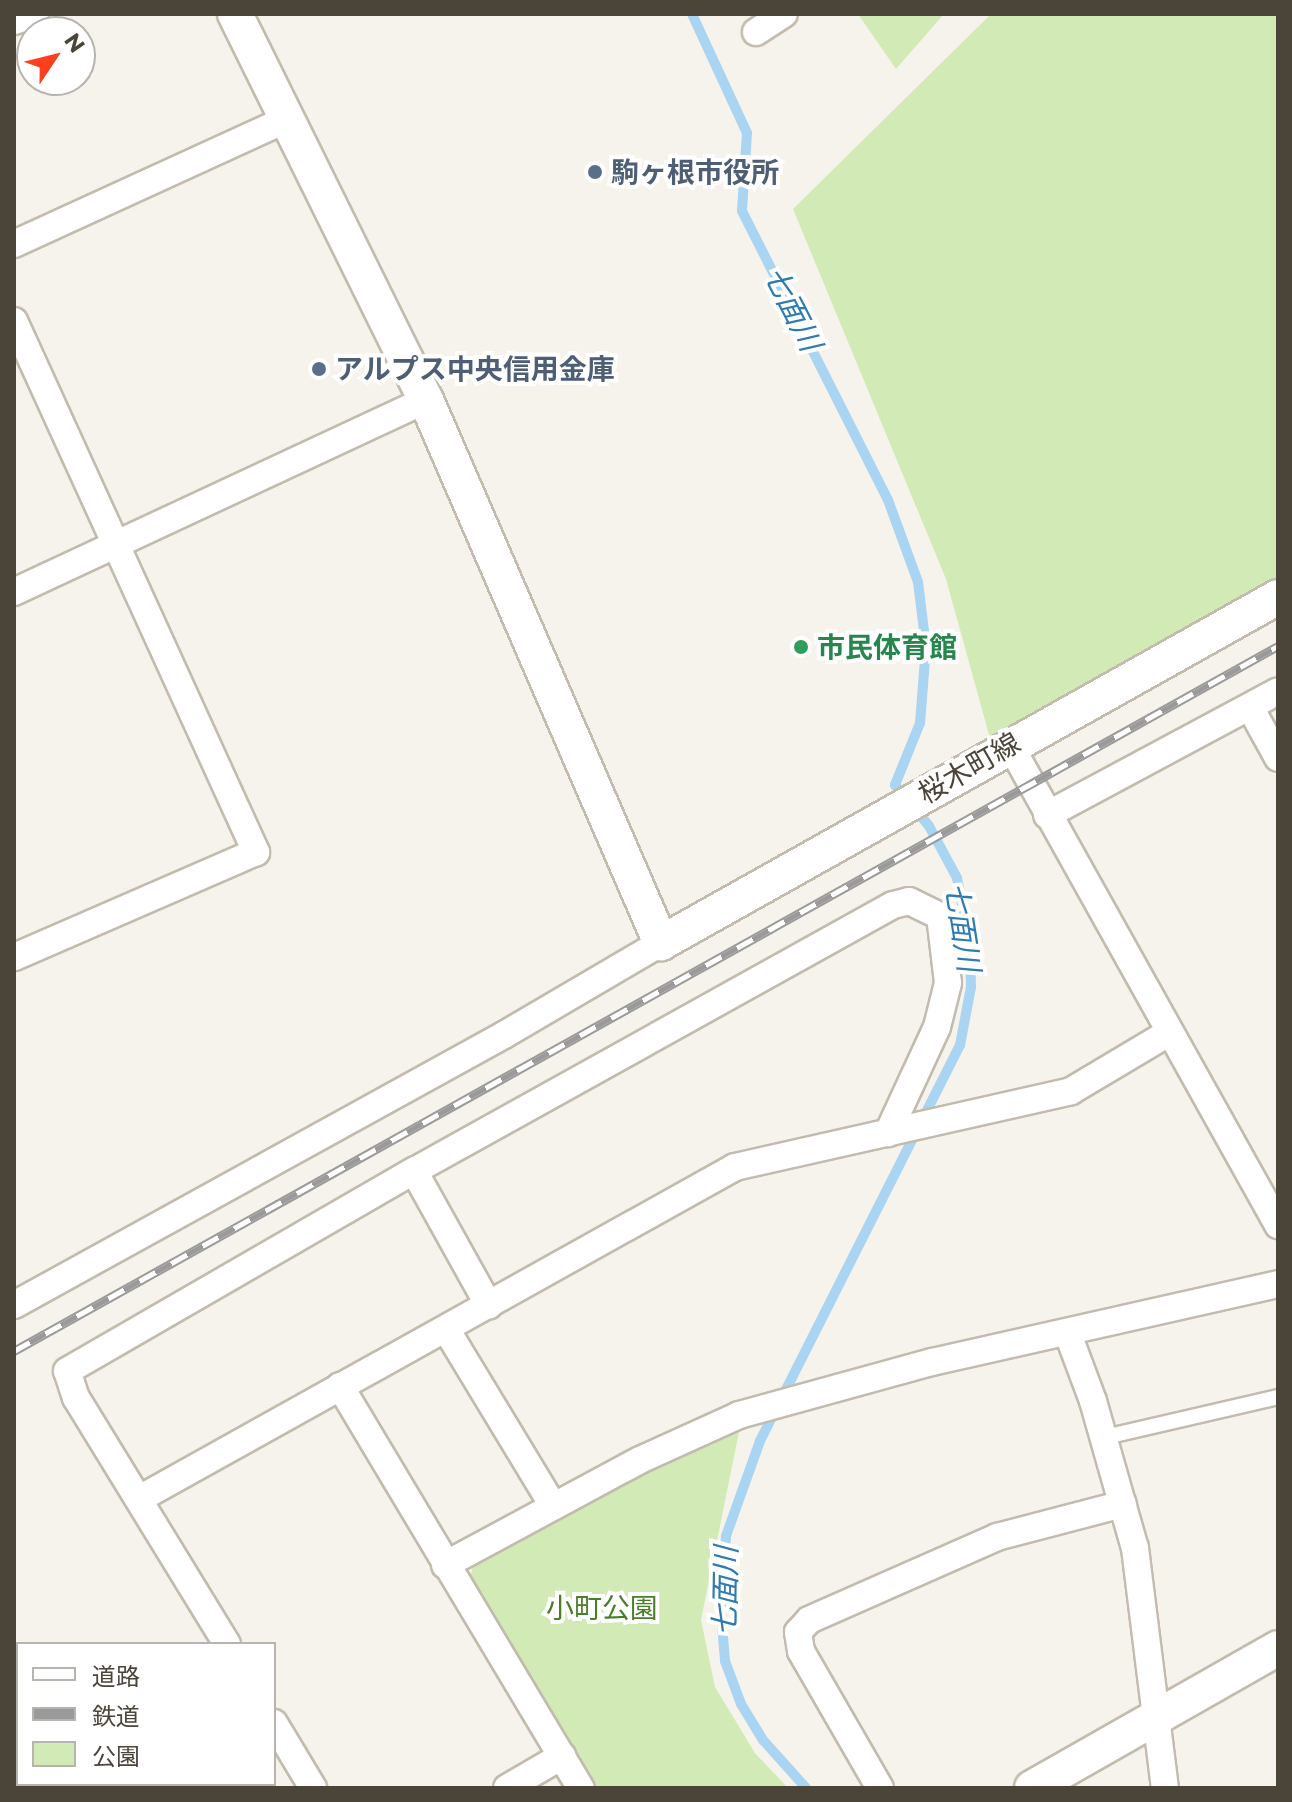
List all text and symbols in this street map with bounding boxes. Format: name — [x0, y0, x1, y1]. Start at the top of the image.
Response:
north arrow — [16, 16, 96, 96]
text: N — [58, 28, 91, 58]
place label: 駒ヶ根市役所 — [611, 155, 779, 189]
marker: 駒ヶ根市役所 — [586, 163, 604, 181]
water label: 七面川 — [756, 261, 828, 357]
place label: アルプス中央信用金庫 — [335, 352, 615, 386]
marker: アルプス中央信用金庫 — [310, 360, 328, 378]
place label: 市民体育館 — [817, 630, 957, 664]
marker: 市民体育館 — [792, 638, 810, 656]
street label: 桜木町線 — [912, 725, 1026, 811]
water label: 七面川 — [937, 880, 987, 974]
water label: 七面川 — [707, 1546, 745, 1636]
park label: 小町公園 — [546, 1591, 658, 1625]
legend — [16, 1642, 276, 1786]
text: 道路 — [92, 1662, 140, 1691]
text: 鉄道 — [92, 1702, 140, 1731]
text: 公園 — [92, 1742, 140, 1771]

